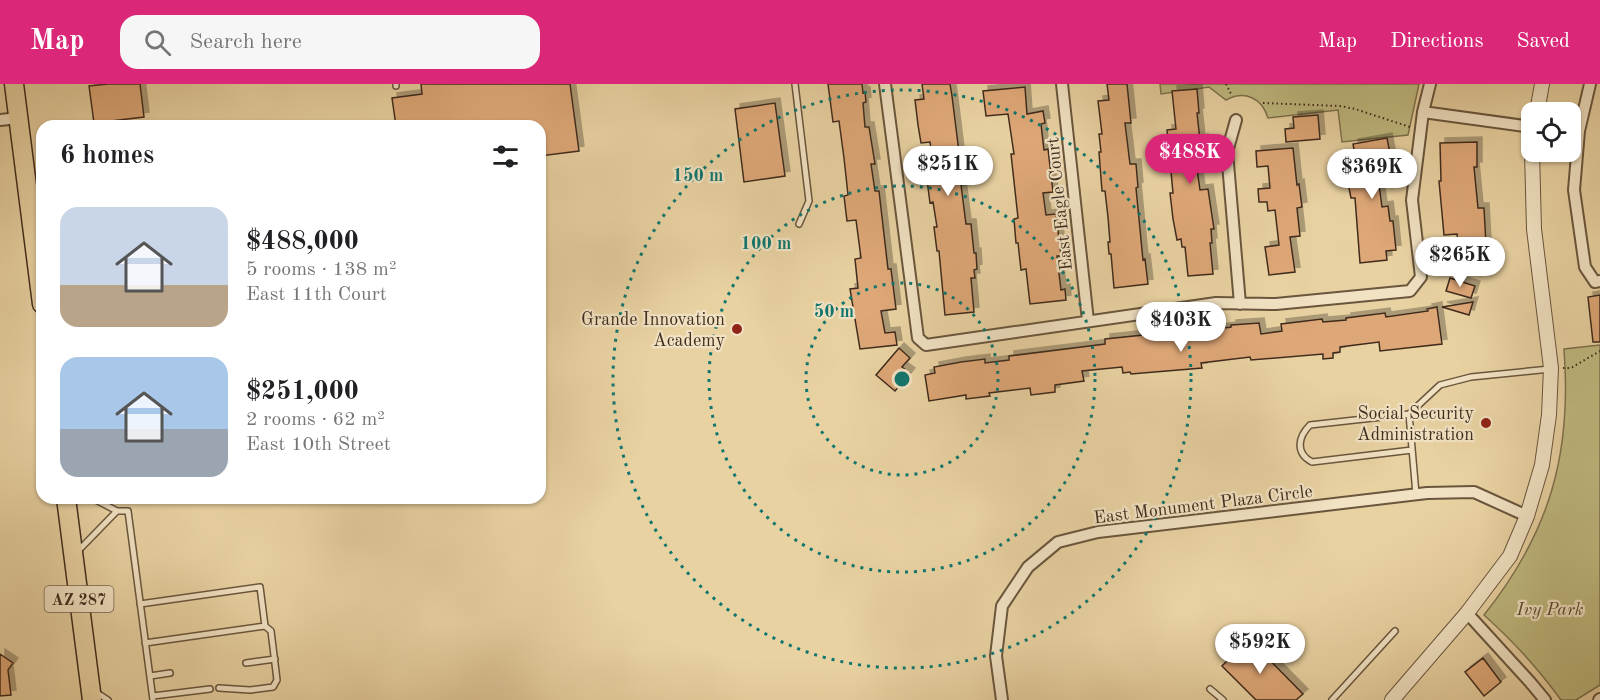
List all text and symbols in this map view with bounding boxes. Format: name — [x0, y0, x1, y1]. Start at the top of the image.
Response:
search box — [120, 15, 540, 69]
icon: search — [141, 26, 174, 59]
text: Map — [30, 28, 84, 56]
text: Search here — [189, 31, 302, 53]
text: Map — [1318, 31, 1357, 52]
text: Directions — [1390, 31, 1484, 52]
text: Saved — [1517, 31, 1570, 52]
map controls — [1521, 102, 1581, 162]
button: locate — [1521, 102, 1581, 162]
pin: $488K — [1148, 134, 1232, 185]
street label: East Eagle Court — [1044, 136, 1076, 271]
icon: filters — [489, 140, 522, 173]
text: 6 homes — [60, 143, 154, 169]
text: $488K — [1159, 143, 1221, 163]
pin: $251K — [906, 146, 990, 197]
pin: $369K — [1330, 149, 1414, 200]
text: $251K — [917, 155, 979, 175]
text: $369K — [1341, 158, 1403, 178]
text: 150 m — [673, 167, 723, 185]
text: $488,000 — [246, 229, 359, 255]
icon: home — [108, 231, 180, 303]
text: 100 m — [741, 235, 791, 253]
pin: $265K — [1418, 237, 1502, 288]
text: $265K — [1429, 246, 1491, 266]
text: 5 rooms · 138 m² — [246, 260, 396, 280]
text: East 11th Court — [246, 285, 387, 305]
pin: $403K — [1139, 302, 1223, 353]
text: 50 m — [814, 303, 854, 321]
place label: Grande Innovation Academy — [581, 311, 725, 350]
text: $403K — [1150, 311, 1212, 331]
marker: Grande Innovation Academy — [730, 322, 744, 336]
centre of rings — [892, 369, 912, 389]
text: $251,000 — [246, 379, 359, 405]
icon: home — [108, 381, 180, 453]
place label: Social Security Administration — [1357, 405, 1474, 444]
text: 2 rooms · 62 m² — [246, 410, 385, 430]
marker: Social Security Administration — [1479, 416, 1493, 430]
text: East 10th Street — [246, 435, 391, 455]
street label: East Monument Plaza Circle — [1093, 483, 1314, 527]
road number: AZ 287 — [44, 586, 113, 612]
park label: Ivy Park — [1515, 601, 1584, 619]
pin: $592K — [1218, 624, 1302, 675]
text: $592K — [1229, 633, 1291, 653]

